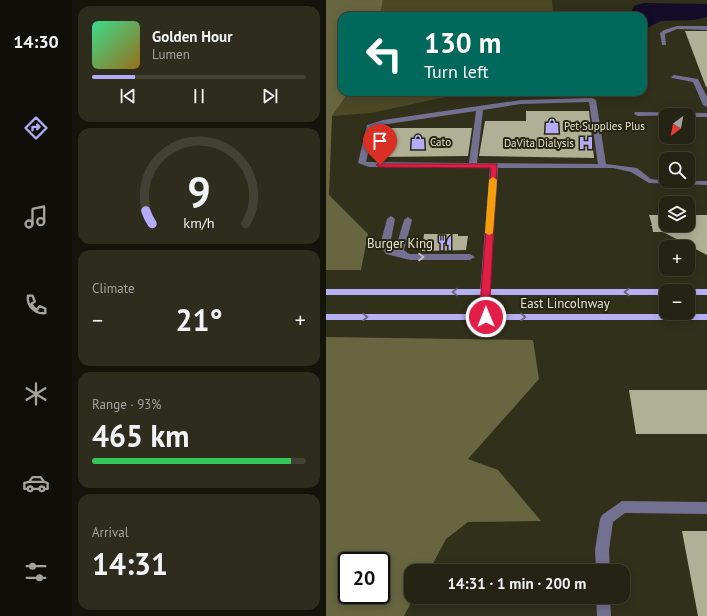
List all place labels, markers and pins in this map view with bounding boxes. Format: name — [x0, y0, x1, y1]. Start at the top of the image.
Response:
shop icon: Pet Supplies Plus — [543, 117, 561, 135]
place label: Pet Supplies Plus — [564, 119, 645, 133]
pin — [363, 124, 397, 165]
shop icon: Cato — [409, 133, 427, 151]
hospital icon: DaVita Dialysis — [577, 134, 595, 152]
place label: Cato — [430, 135, 451, 149]
place label: DaVita Dialysis — [504, 136, 574, 150]
restaurant icon: Burger King — [436, 234, 454, 252]
place label: Burger King — [367, 235, 433, 252]

